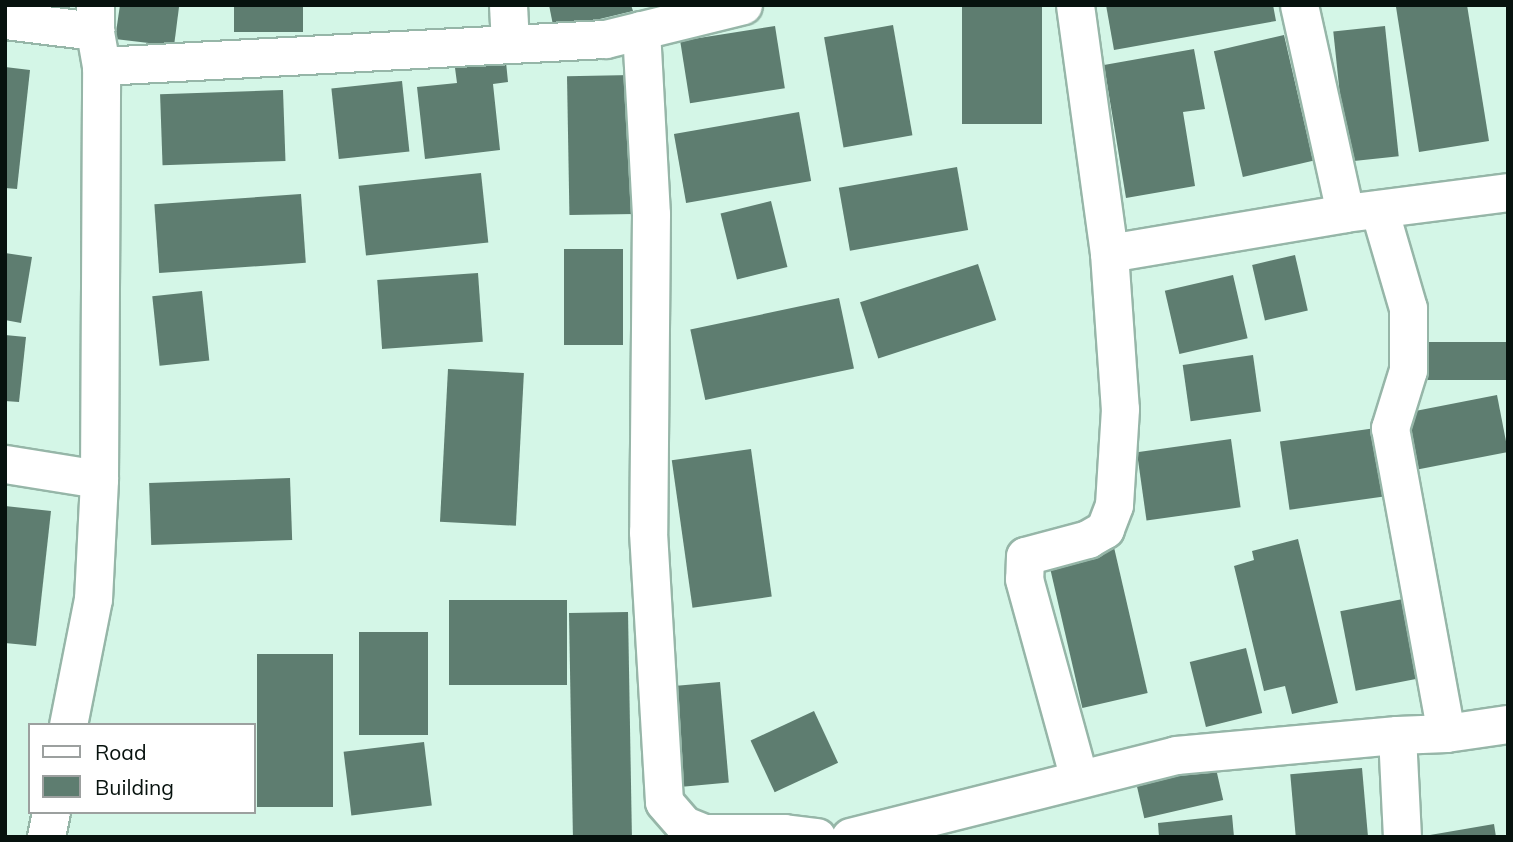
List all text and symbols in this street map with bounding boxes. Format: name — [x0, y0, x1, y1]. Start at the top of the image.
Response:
legend — [28, 723, 256, 814]
text: Road — [95, 739, 146, 765]
text: Building — [95, 774, 174, 800]

